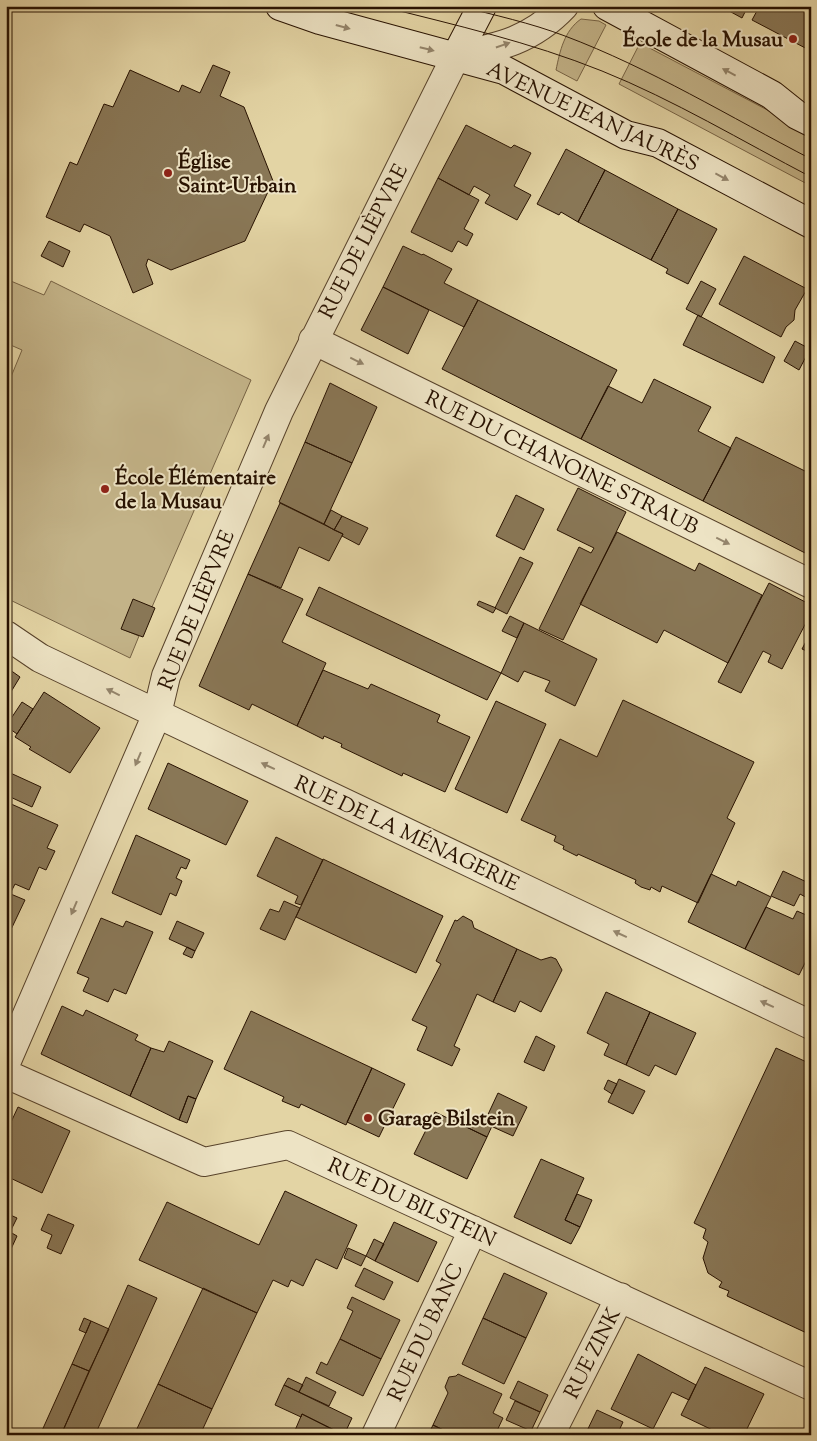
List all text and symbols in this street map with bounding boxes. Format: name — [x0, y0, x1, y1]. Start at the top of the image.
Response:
one-way arrow — [336, 23, 351, 31]
place label: École de la Musau — [623, 26, 784, 56]
marker: École de la Musau — [787, 33, 799, 45]
one-way arrow — [496, 41, 511, 48]
one-way arrow — [420, 45, 435, 53]
street label: AVENUE JEAN JAURÈS — [481, 55, 703, 180]
one-way arrow — [722, 68, 737, 76]
place label: Église Saint-Urbain — [178, 148, 297, 202]
street label: RUE DE LIÈPVRE — [313, 159, 417, 325]
marker: Église Saint-Urbain — [162, 167, 174, 179]
one-way arrow — [715, 173, 730, 181]
one-way arrow — [350, 357, 364, 365]
street label: RUE DU CHANOINE STRAUB — [419, 384, 703, 543]
one-way arrow — [262, 433, 270, 448]
place label: École Élémentaire de la Musau — [115, 464, 276, 518]
marker: École Élémentaire de la Musau — [99, 483, 111, 495]
street label: RUE DE LIÈPVRE — [152, 526, 244, 695]
one-way arrow — [716, 537, 730, 545]
one-way arrow — [106, 688, 120, 696]
one-way arrow — [134, 752, 142, 766]
one-way arrow — [261, 762, 275, 770]
street label: RUE DE LA MÉNAGERIE — [289, 769, 524, 900]
one-way arrow — [69, 901, 77, 915]
one-way arrow — [613, 930, 627, 938]
one-way arrow — [760, 1000, 774, 1008]
place label: Garage Bilstein — [378, 1105, 515, 1135]
marker: Garage Bilstein — [362, 1112, 374, 1124]
street label: RUE DU BILSTEIN — [322, 1152, 501, 1256]
street label: RUE DU BANC — [382, 1259, 472, 1407]
street label: RUE ZINK — [558, 1303, 630, 1405]

